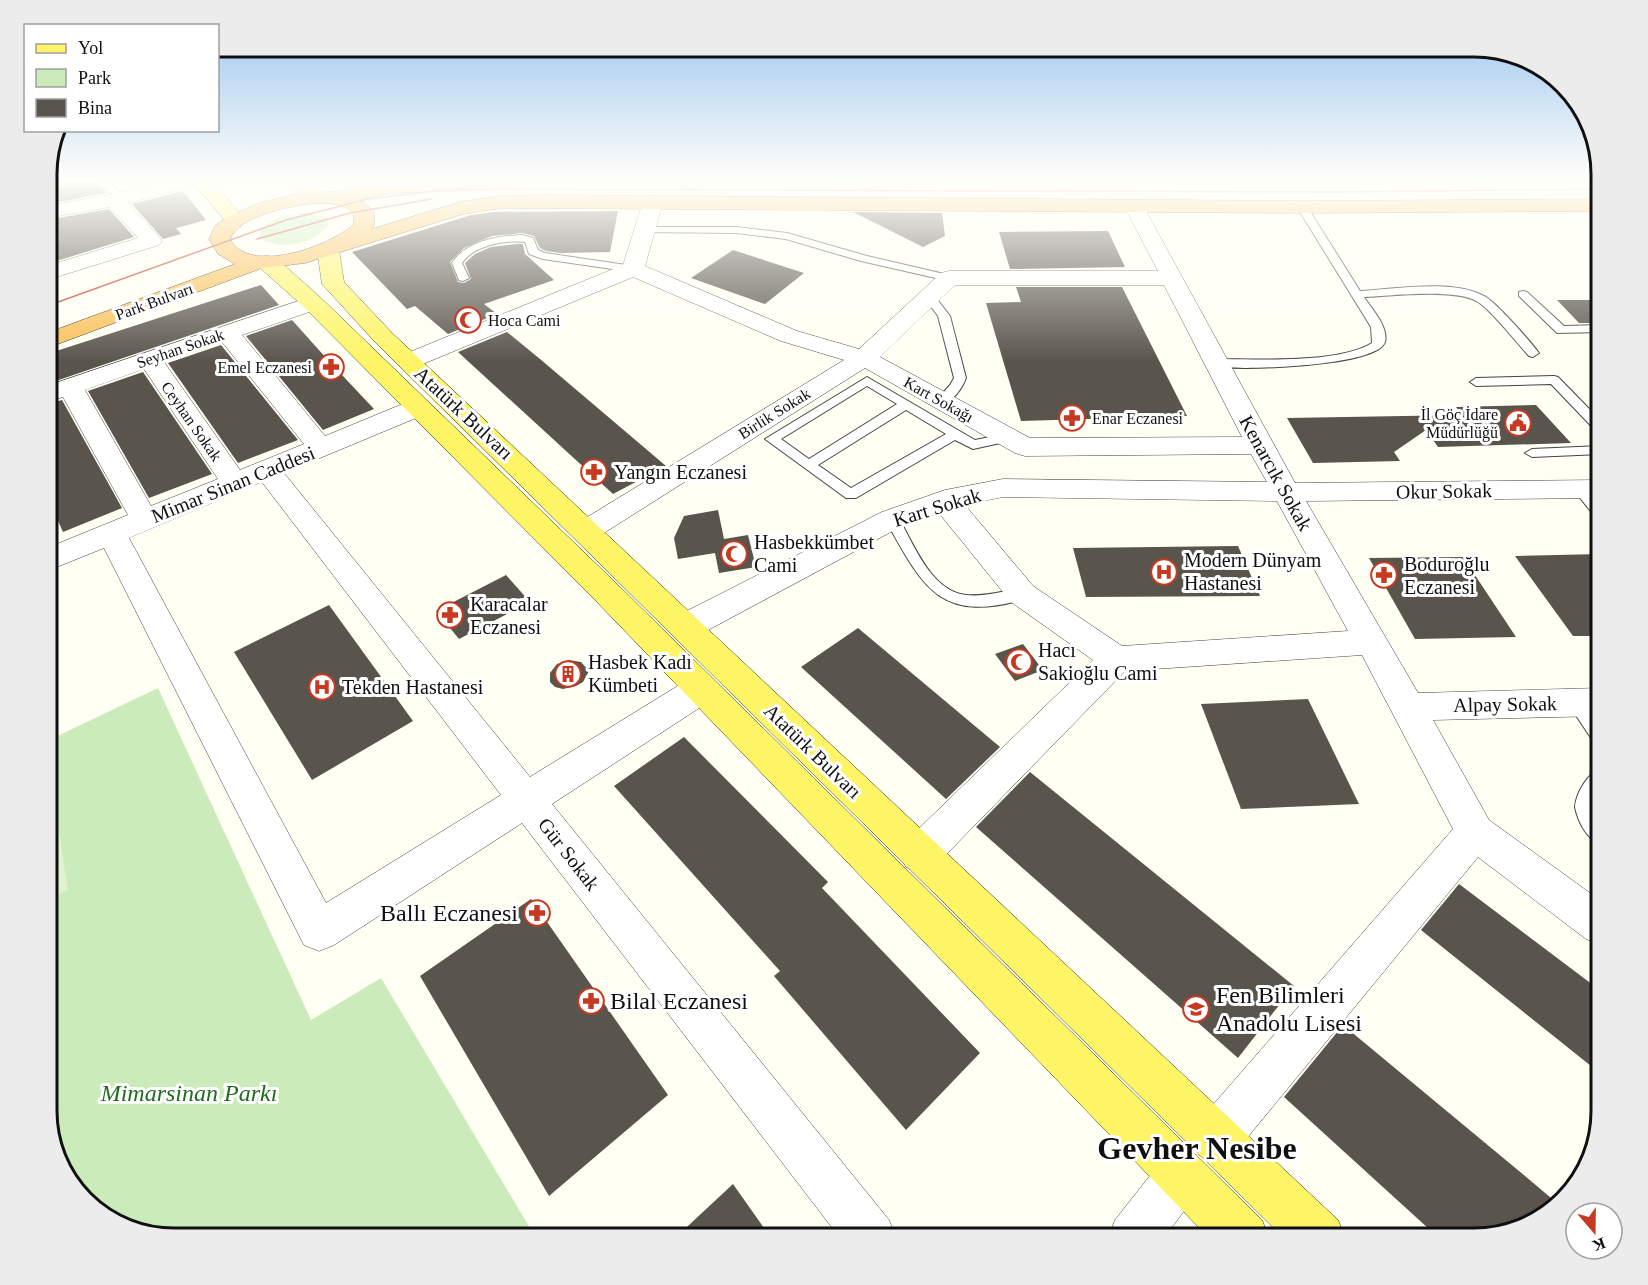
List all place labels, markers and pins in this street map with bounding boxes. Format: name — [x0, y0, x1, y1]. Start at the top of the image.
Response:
mosque icon: Hoca Cami — [453, 305, 483, 335]
place label: Hoca Cami — [488, 312, 561, 329]
pharmacy icon: Emel Eczanesi — [316, 352, 346, 382]
place label: Emel Eczanesi — [217, 359, 313, 376]
pharmacy icon: Enar Eczanesi — [1057, 403, 1087, 433]
place label: İl Göç İdare Müdürlüğü — [1421, 406, 1498, 442]
public building icon: İl Göç İdare Müdürlüğü — [1503, 408, 1533, 438]
place label: Enar Eczanesi — [1092, 410, 1184, 427]
pharmacy icon: Yangın Eczanesi — [579, 457, 609, 487]
place label: Yangın Eczanesi — [614, 461, 747, 484]
place label: Hasbekkümbet Cami — [754, 531, 874, 576]
mosque icon: Hasbekkümbet Cami — [719, 539, 749, 569]
place label: Modern Dünyam Hastanesi — [1184, 549, 1322, 594]
place label: Boduroğlu Eczanesi — [1404, 553, 1490, 598]
hospital icon: Modern Dünyam Hastanesi — [1149, 557, 1179, 587]
pharmacy icon: Boduroğlu Eczanesi — [1369, 560, 1399, 590]
place label: Karacalar Eczanesi — [470, 593, 548, 638]
pharmacy icon: Karacalar Eczanesi — [435, 600, 465, 630]
place label: Hacı Sakioğlu Cami — [1038, 639, 1158, 685]
mosque icon: Hacı Sakioğlu Cami — [1004, 647, 1034, 677]
place label: Hasbek Kadı Kümbeti — [588, 651, 692, 696]
building icon: Hasbek Kadı Kümbeti — [553, 659, 583, 689]
hospital icon: Tekden Hastanesi — [307, 672, 337, 702]
place label: Tekden Hastanesi — [342, 676, 484, 698]
pharmacy icon: Ballı Eczanesi — [522, 898, 552, 928]
place label: Ballı Eczanesi — [380, 900, 518, 926]
place label: Fen Bilimleri Anadolu Lisesi — [1216, 982, 1362, 1036]
pharmacy icon: Bilal Eczanesi — [576, 986, 606, 1016]
place label: Bilal Eczanesi — [610, 988, 748, 1014]
school or university icon: Fen Bilimleri Anadolu Lisesi — [1181, 994, 1211, 1024]

